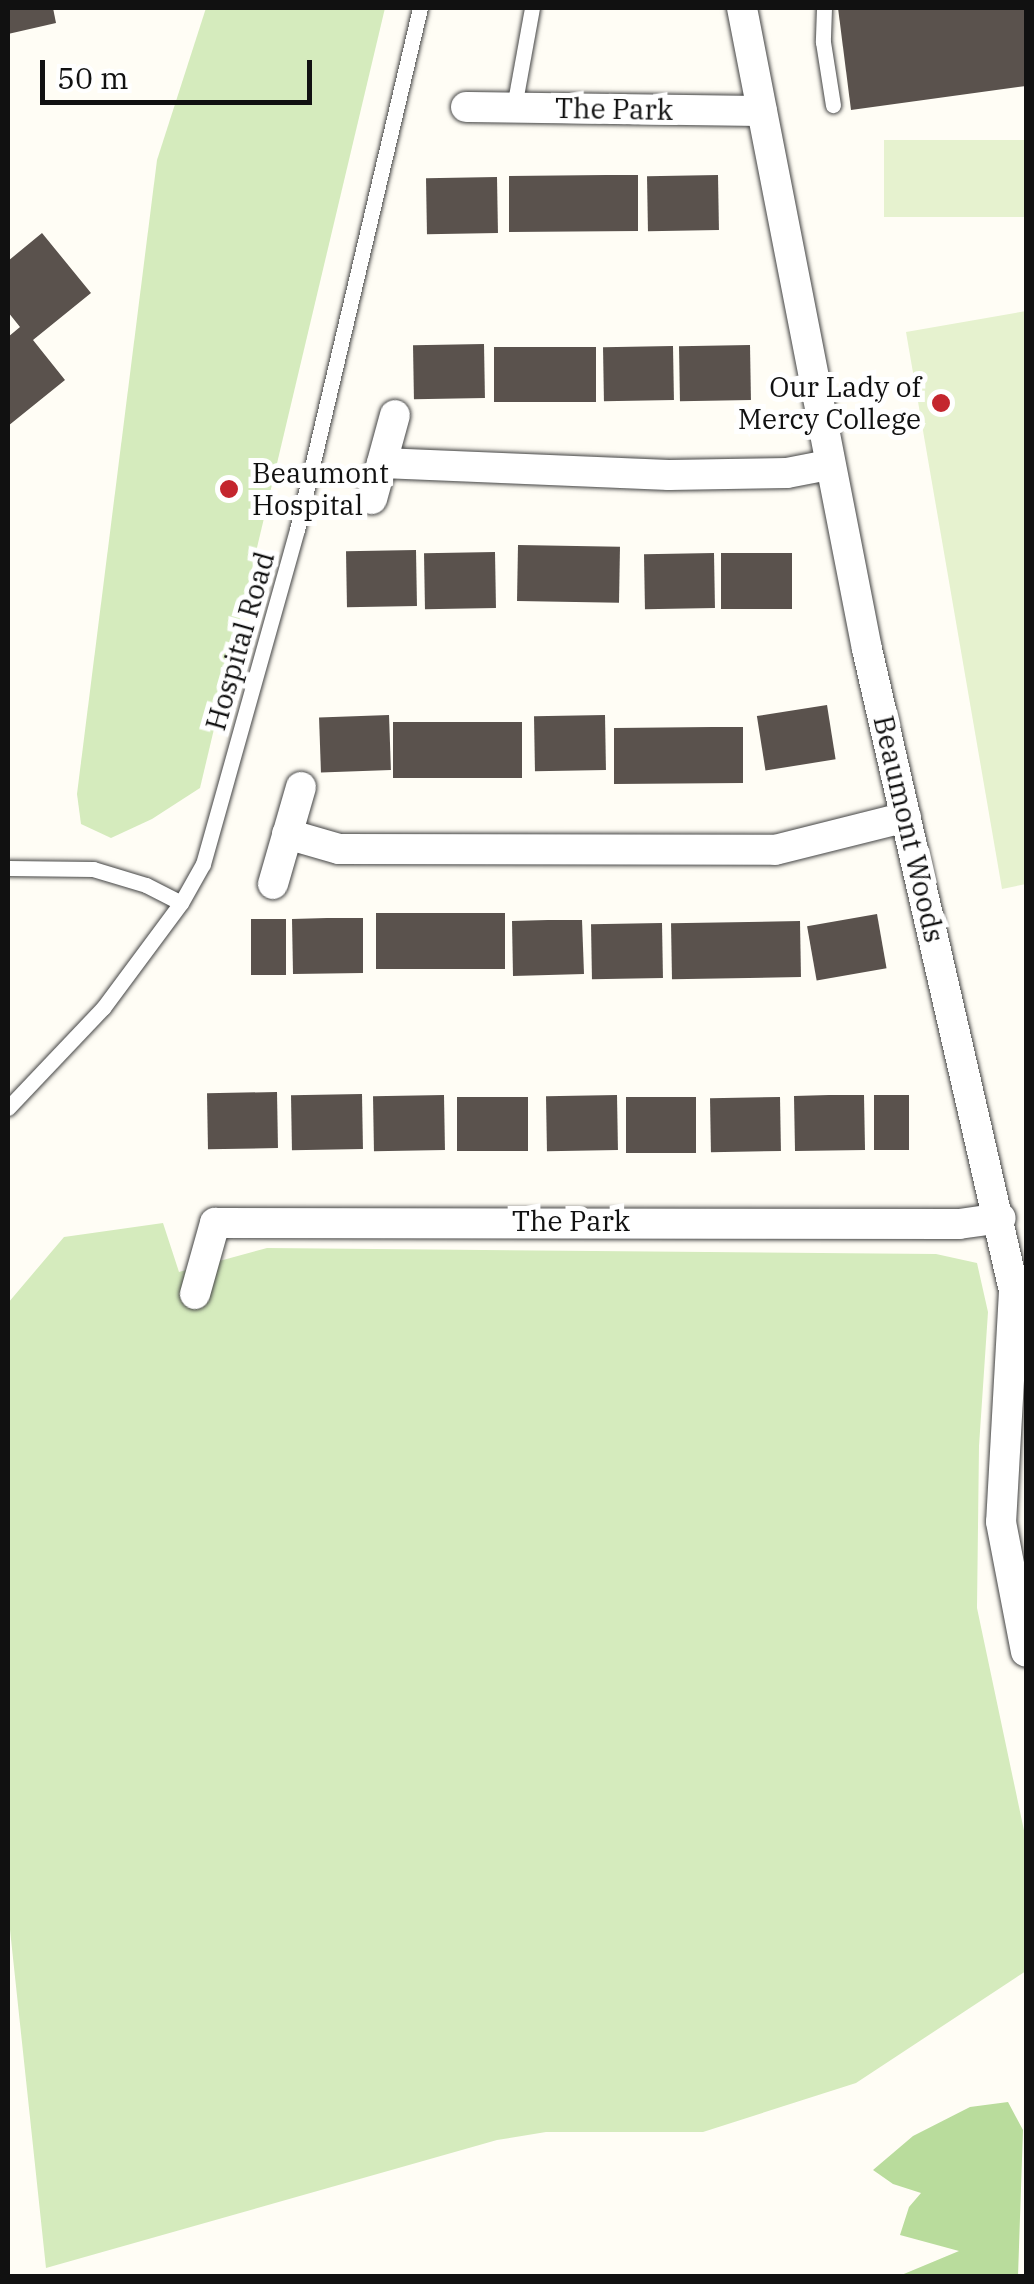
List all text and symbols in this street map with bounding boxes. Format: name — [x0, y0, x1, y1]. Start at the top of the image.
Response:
scale bar — [45, 40, 318, 102]
text: 50 m — [57, 58, 129, 97]
street label: The Park — [555, 91, 673, 127]
place label: Our Lady of Mercy College — [738, 370, 921, 436]
marker: Our Lady of Mercy College — [930, 392, 952, 414]
place label: Beaumont Hospital — [252, 456, 389, 522]
marker: Beaumont Hospital — [216, 476, 242, 502]
street label: Hospital Road — [198, 548, 282, 734]
street label: Beaumont Woods — [867, 712, 951, 946]
street label: The Park — [512, 1204, 630, 1238]

